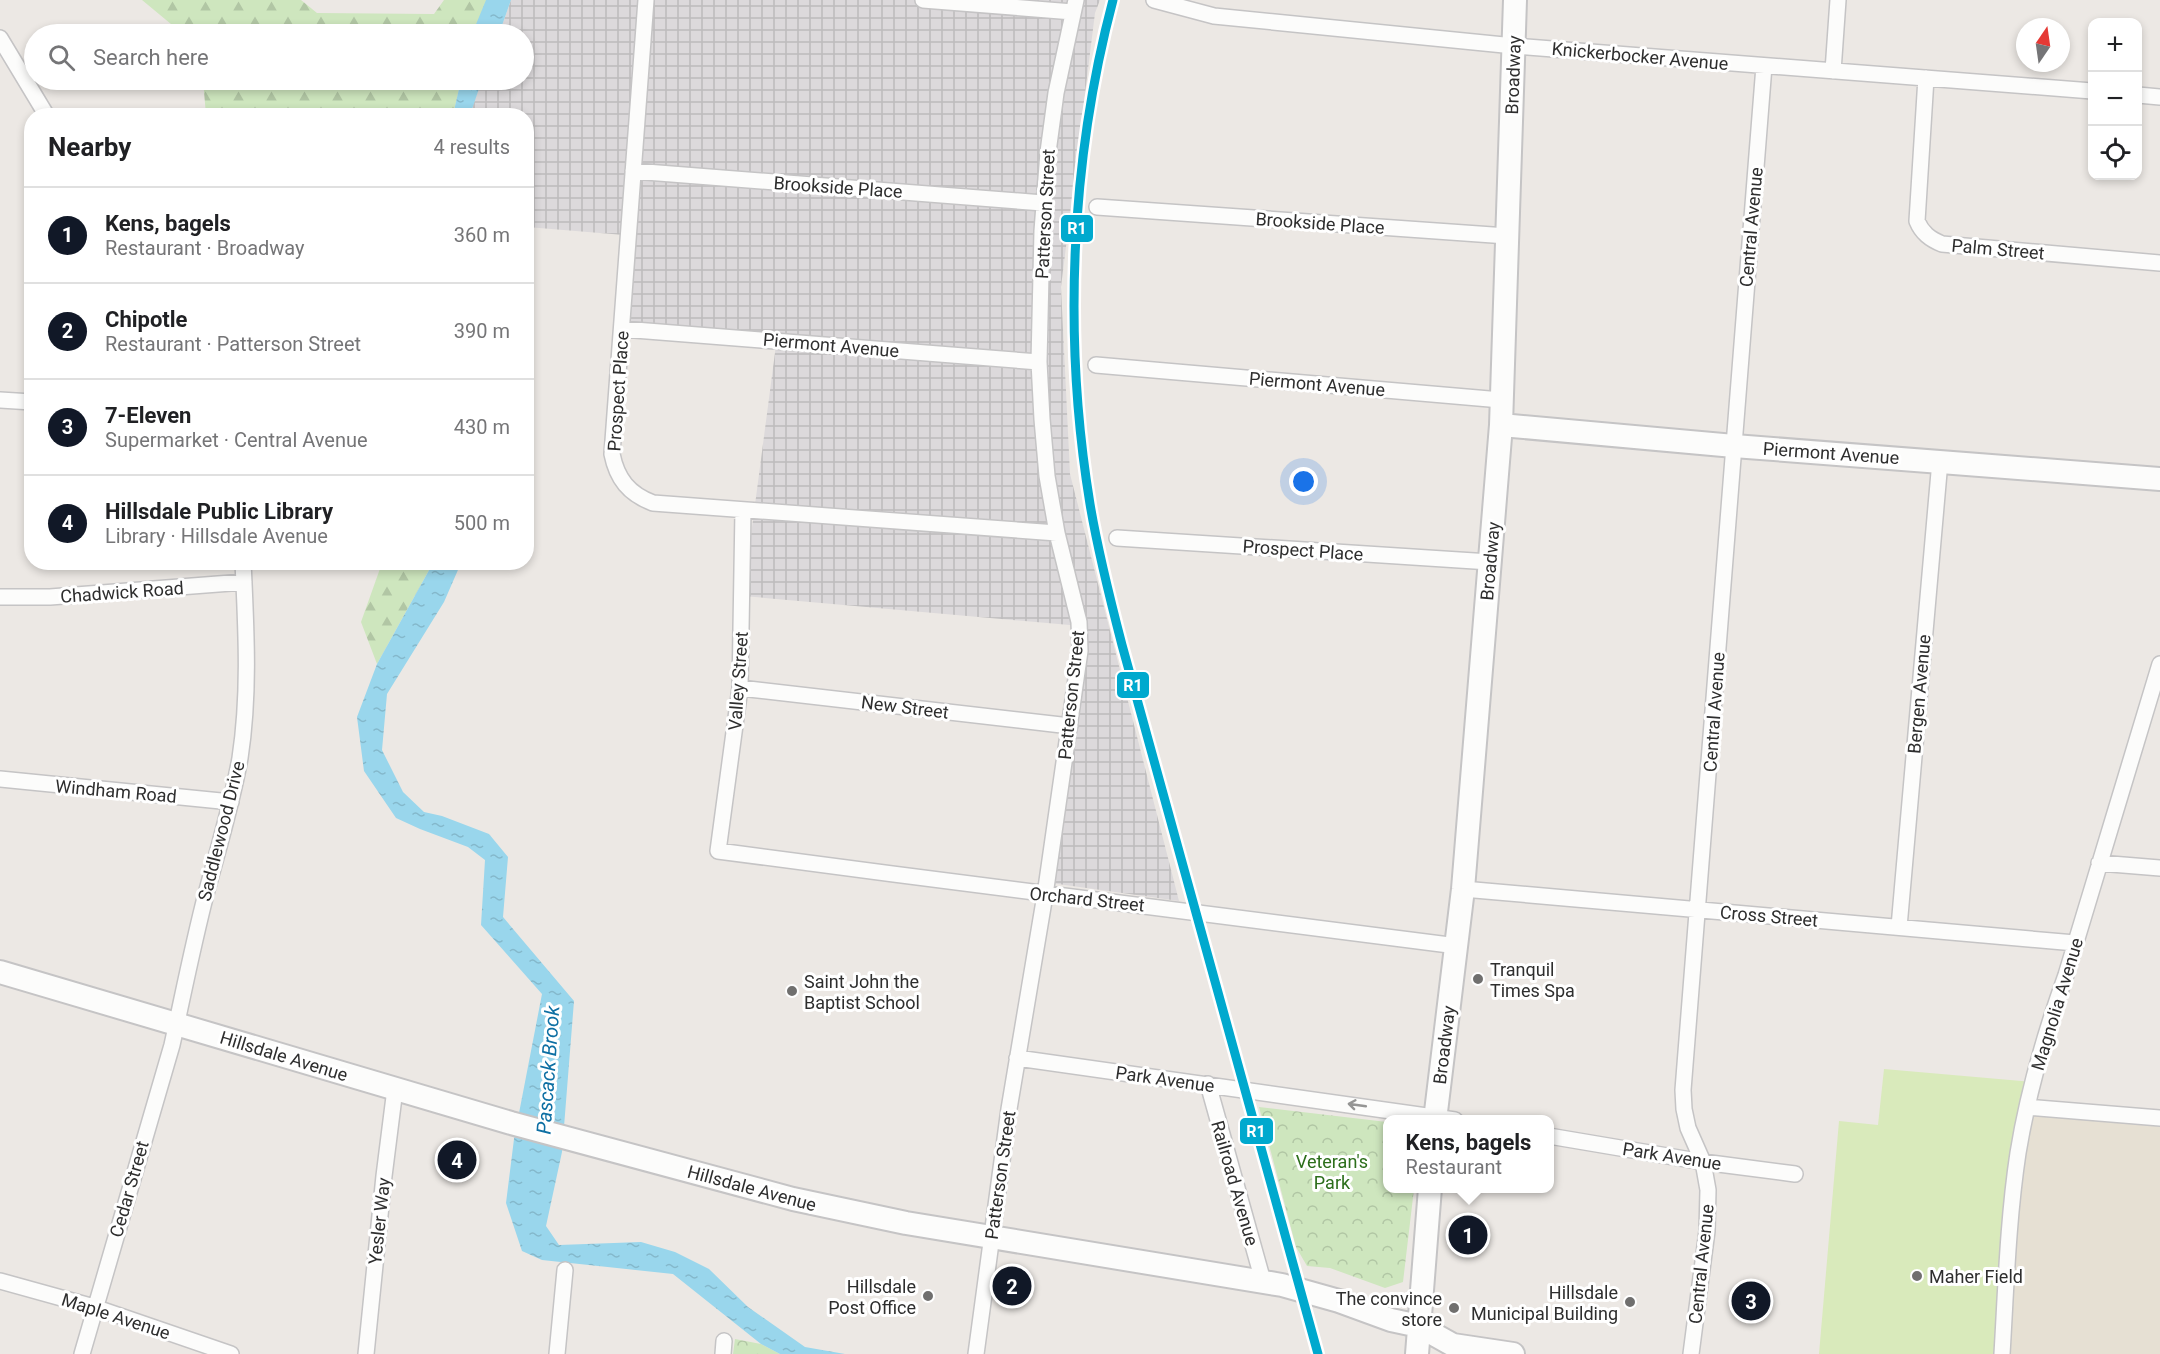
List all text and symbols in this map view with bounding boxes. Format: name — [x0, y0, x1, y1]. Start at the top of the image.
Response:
north arrow — [2016, 18, 2070, 72]
map controls — [2088, 18, 2142, 180]
button: + — [2088, 18, 2142, 72]
search box — [24, 24, 534, 90]
street label: Broadway — [1501, 35, 1525, 115]
street label: Knickerbocker Avenue — [1551, 38, 1729, 74]
icon: search — [45, 41, 78, 74]
text: Search here — [93, 45, 209, 70]
button: − — [2088, 72, 2142, 126]
button: locate — [2088, 126, 2142, 180]
text: Nearby — [48, 132, 131, 162]
text: 4 results — [434, 135, 510, 159]
street label: Patterson Street — [1031, 148, 1059, 279]
street label: Central Avenue — [1735, 166, 1767, 288]
street label: Brookside Place — [773, 172, 903, 202]
street label: Brookside Place — [1255, 208, 1385, 238]
text: Kens, bagels — [105, 211, 231, 236]
line badge: R1 — [1060, 214, 1094, 243]
text: R1 — [1067, 219, 1087, 238]
text: 1 — [62, 223, 73, 247]
text: 360 m — [454, 223, 510, 247]
street label: Palm Street — [1951, 234, 2045, 264]
text: Restaurant · Broadway — [105, 236, 305, 260]
text: Chipotle — [105, 307, 187, 332]
text: 2 — [62, 319, 73, 343]
text: 390 m — [454, 319, 510, 343]
street label: Piermont Avenue — [762, 329, 900, 361]
street label: Prospect Place — [603, 330, 633, 452]
text: Restaurant · Patterson Street — [105, 332, 361, 356]
street label: Piermont Avenue — [1248, 368, 1386, 400]
text: 7-Eleven — [105, 403, 191, 428]
text: 3 — [62, 415, 73, 439]
text: 430 m — [454, 415, 510, 439]
text: Supermarket · Central Avenue — [105, 428, 368, 452]
street label: Piermont Avenue — [1762, 438, 1900, 468]
your location — [1289, 467, 1318, 496]
text: Hillsdale Public Library — [105, 499, 333, 524]
text: 4 — [62, 511, 73, 535]
text: 500 m — [454, 511, 510, 535]
street label: Broadway — [1476, 520, 1504, 601]
text: Library · Hillsdale Avenue — [105, 524, 328, 548]
street label: Prospect Place — [1242, 535, 1364, 565]
street label: Chadwick Road — [60, 577, 184, 607]
street label: Patterson Street — [1054, 629, 1088, 761]
street label: Valley Street — [724, 631, 752, 731]
street label: Bergen Avenue — [1903, 633, 1935, 755]
street label: Central Avenue — [1699, 651, 1729, 773]
line badge: R1 — [1116, 671, 1150, 699]
text: R1 — [1123, 676, 1143, 695]
street label: New Street — [860, 691, 950, 723]
street label: Saddlewood Drive — [193, 759, 249, 903]
street label: Windham Road — [54, 775, 178, 807]
street label: Orchard Street — [1028, 883, 1146, 915]
street label: Cross Street — [1719, 901, 1819, 931]
street label: Magnolia Avenue — [2027, 935, 2087, 1073]
place label: Tranquil Times Spa — [1490, 959, 1575, 1001]
place label: Saint John the Baptist School — [804, 971, 920, 1013]
marker: Tranquil Times Spa — [1471, 972, 1485, 986]
marker: Saint John the Baptist School — [785, 984, 799, 998]
water label: Pascack Brook — [532, 1004, 565, 1135]
street label: Broadway — [1429, 1004, 1459, 1086]
street label: Hillsdale Avenue — [218, 1027, 350, 1085]
street label: Park Avenue — [1114, 1062, 1216, 1096]
one-way arrow — [1347, 1100, 1367, 1111]
street label: Patterson Street — [981, 1109, 1019, 1241]
popup — [1383, 1115, 1554, 1193]
line badge: R1 — [1239, 1117, 1274, 1145]
street label: Railroad Avenue — [1207, 1118, 1263, 1248]
text: R1 — [1246, 1122, 1266, 1141]
text: Kens, bagels — [1406, 1130, 1531, 1155]
street label: Cedar Street — [105, 1138, 153, 1240]
pin: 4 — [438, 1138, 476, 1182]
street label: Park Avenue — [1621, 1138, 1723, 1174]
park label: Veteran's Park — [1296, 1151, 1368, 1193]
text: Restaurant — [1406, 1155, 1502, 1179]
street label: Hillsdale Avenue — [685, 1161, 819, 1215]
street label: Yesler Way — [364, 1176, 394, 1266]
street label: Central Avenue — [1684, 1203, 1718, 1325]
pin: 1 — [1448, 1212, 1488, 1258]
pin: 2 — [992, 1264, 1032, 1308]
place label: Maher Field — [1929, 1266, 2023, 1287]
marker: Maher Field — [1910, 1269, 1924, 1283]
place label: Hillsdale Post Office — [828, 1276, 916, 1318]
pin: 3 — [1732, 1278, 1770, 1324]
place label: Hillsdale Municipal Building — [1471, 1282, 1618, 1324]
place label: The convince store — [1336, 1288, 1442, 1330]
street label: Maple Avenue — [59, 1289, 173, 1343]
marker: Hillsdale Post Office — [921, 1289, 935, 1303]
marker: Hillsdale Municipal Building — [1623, 1295, 1637, 1309]
marker: The convince store — [1447, 1301, 1461, 1315]

